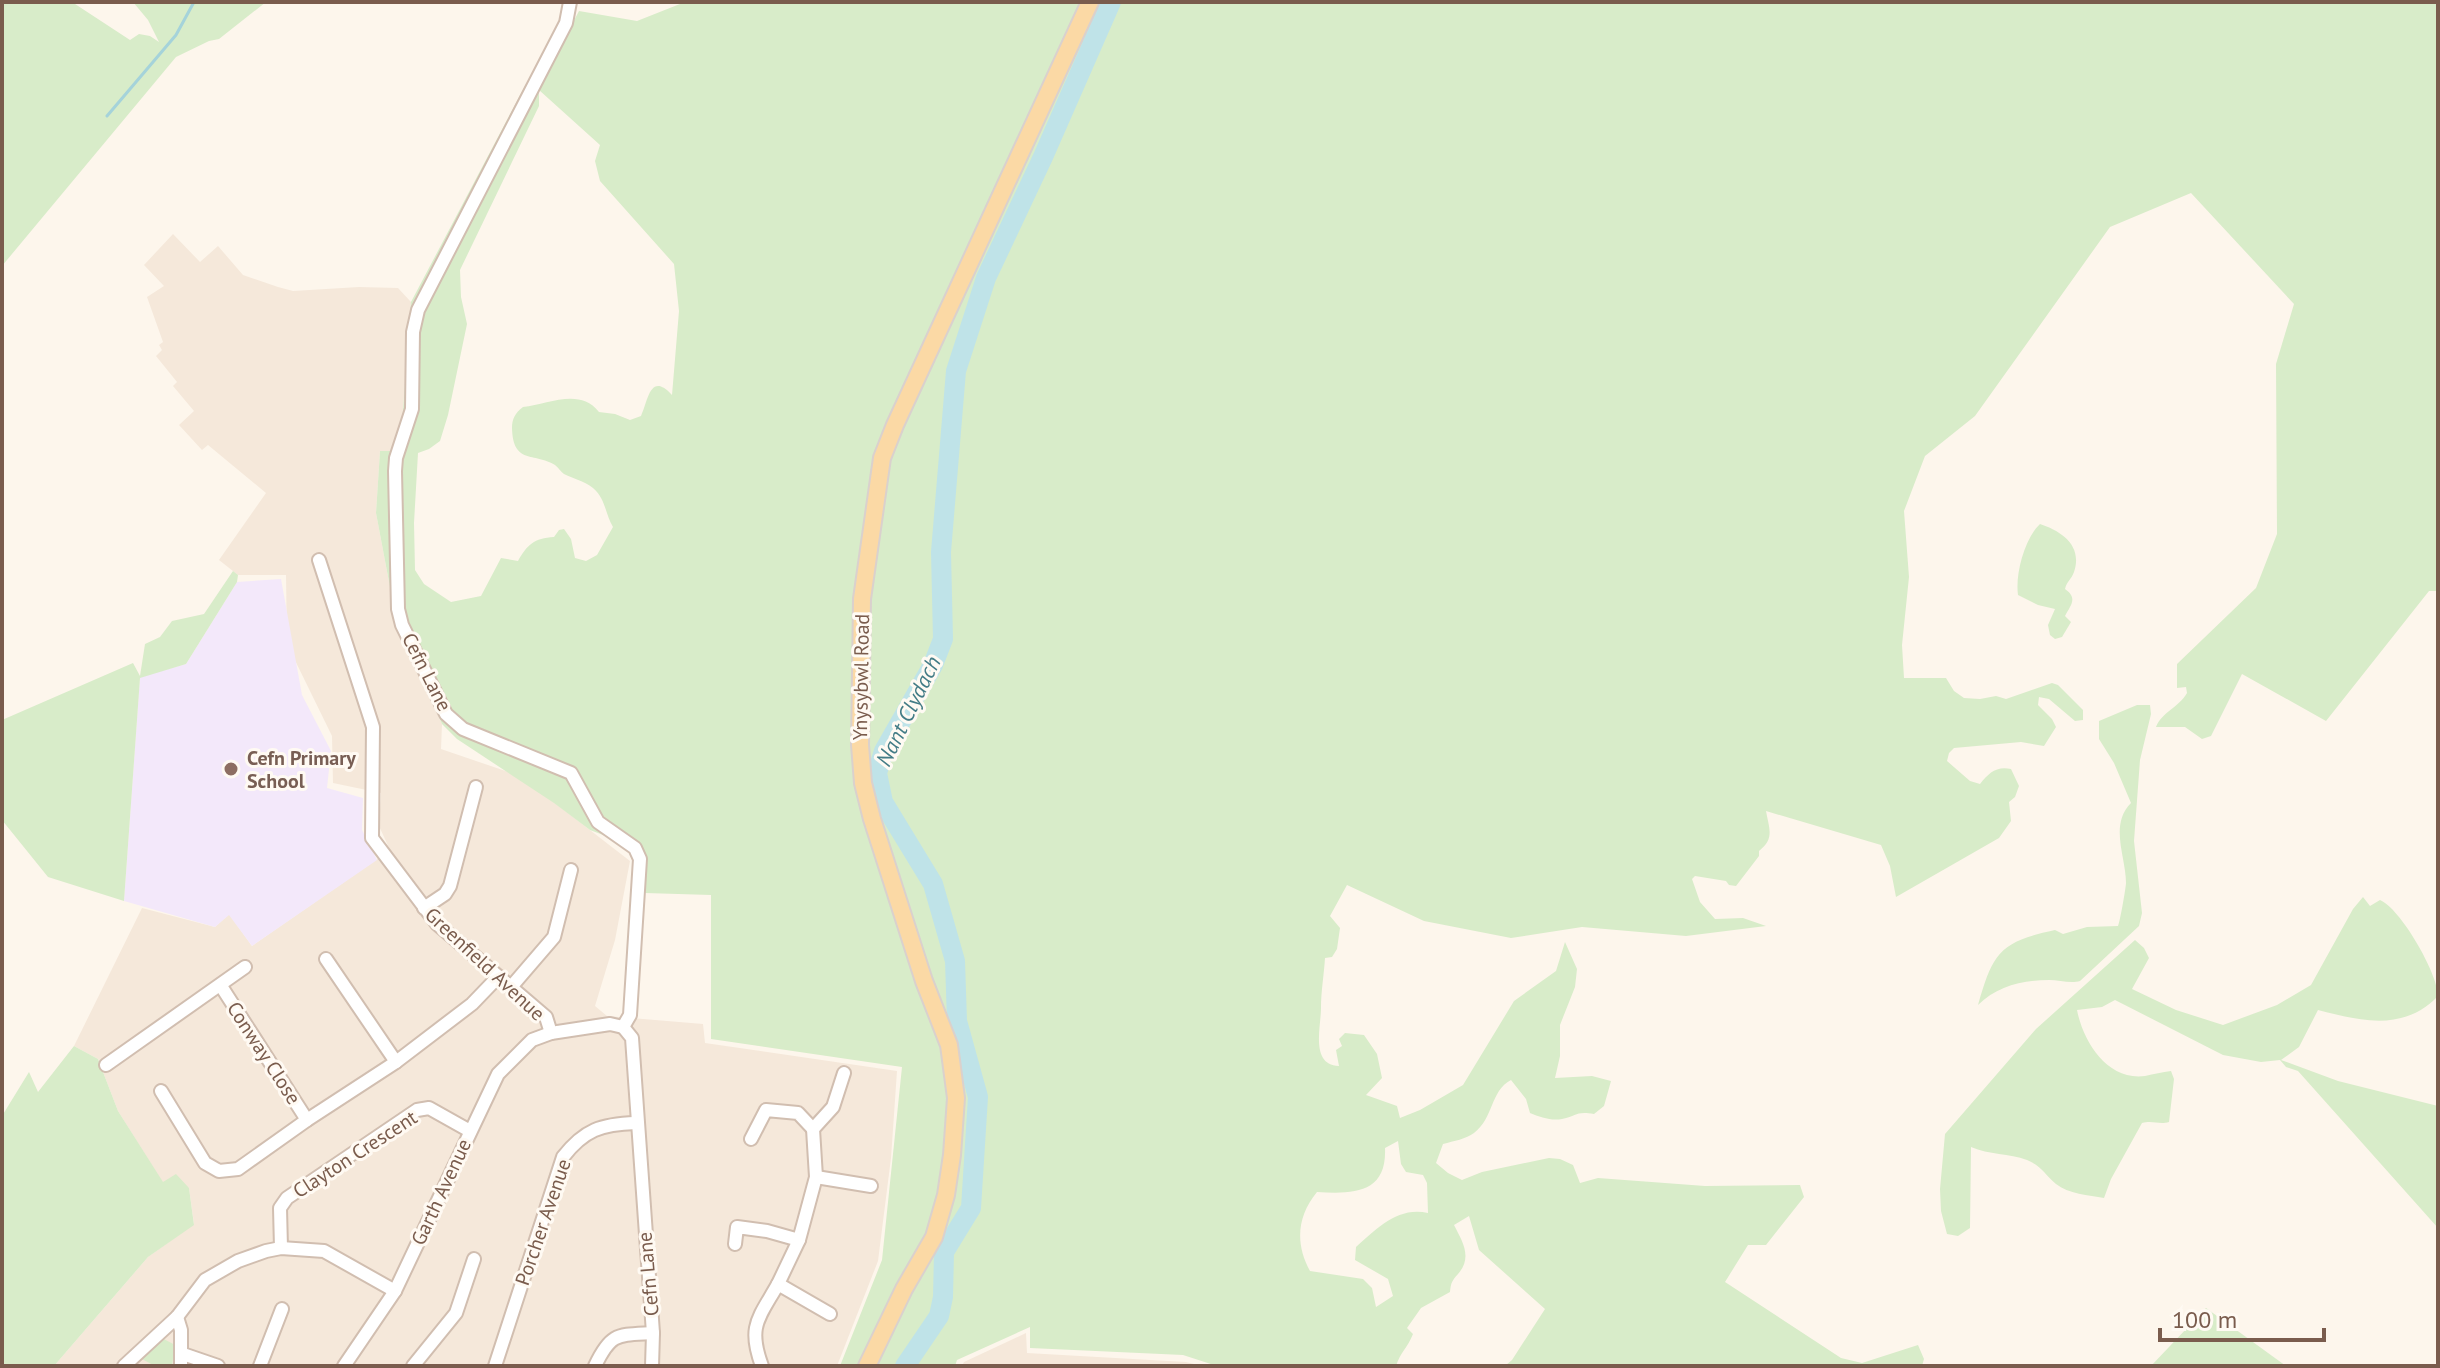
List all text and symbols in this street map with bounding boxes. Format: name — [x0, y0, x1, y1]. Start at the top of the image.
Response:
street label: Ynysybwl Road — [847, 614, 875, 740]
street label: Cefn Lane — [396, 628, 458, 716]
water label: Nant Clydach — [869, 651, 947, 771]
place label: Cefn Primary School — [247, 745, 356, 794]
marker: Cefn Primary School — [222, 760, 240, 778]
street label: Greenfield Avenue — [420, 902, 550, 1026]
street label: Conway Close — [221, 997, 307, 1109]
street label: Clayton Crescent — [288, 1104, 422, 1204]
street label: Garth Avenue — [405, 1135, 477, 1249]
street label: Porcher Avenue — [509, 1155, 577, 1289]
street label: Cefn Lane — [631, 1231, 665, 1317]
scale bar — [2160, 1292, 2324, 1342]
text: 100 m — [2172, 1304, 2237, 1335]

